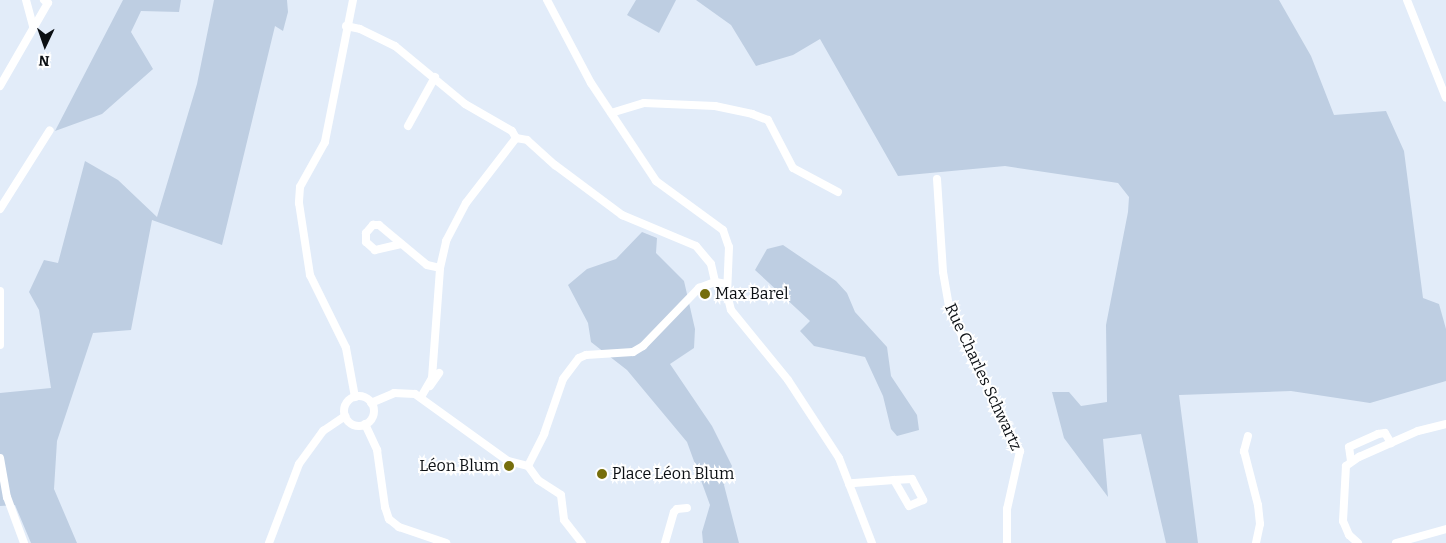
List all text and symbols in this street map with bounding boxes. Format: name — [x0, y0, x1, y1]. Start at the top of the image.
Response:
north arrow — [20, 20, 70, 70]
text: N — [38, 52, 50, 69]
place label: Max Barel — [715, 284, 789, 304]
marker: Max Barel — [699, 288, 711, 300]
street label: Rue Charles Schwartz — [940, 300, 1026, 454]
place label: Léon Blum — [419, 456, 499, 476]
marker: Léon Blum — [503, 460, 515, 472]
place label: Place Léon Blum — [612, 464, 734, 484]
marker: Place Léon Blum — [596, 468, 608, 480]

